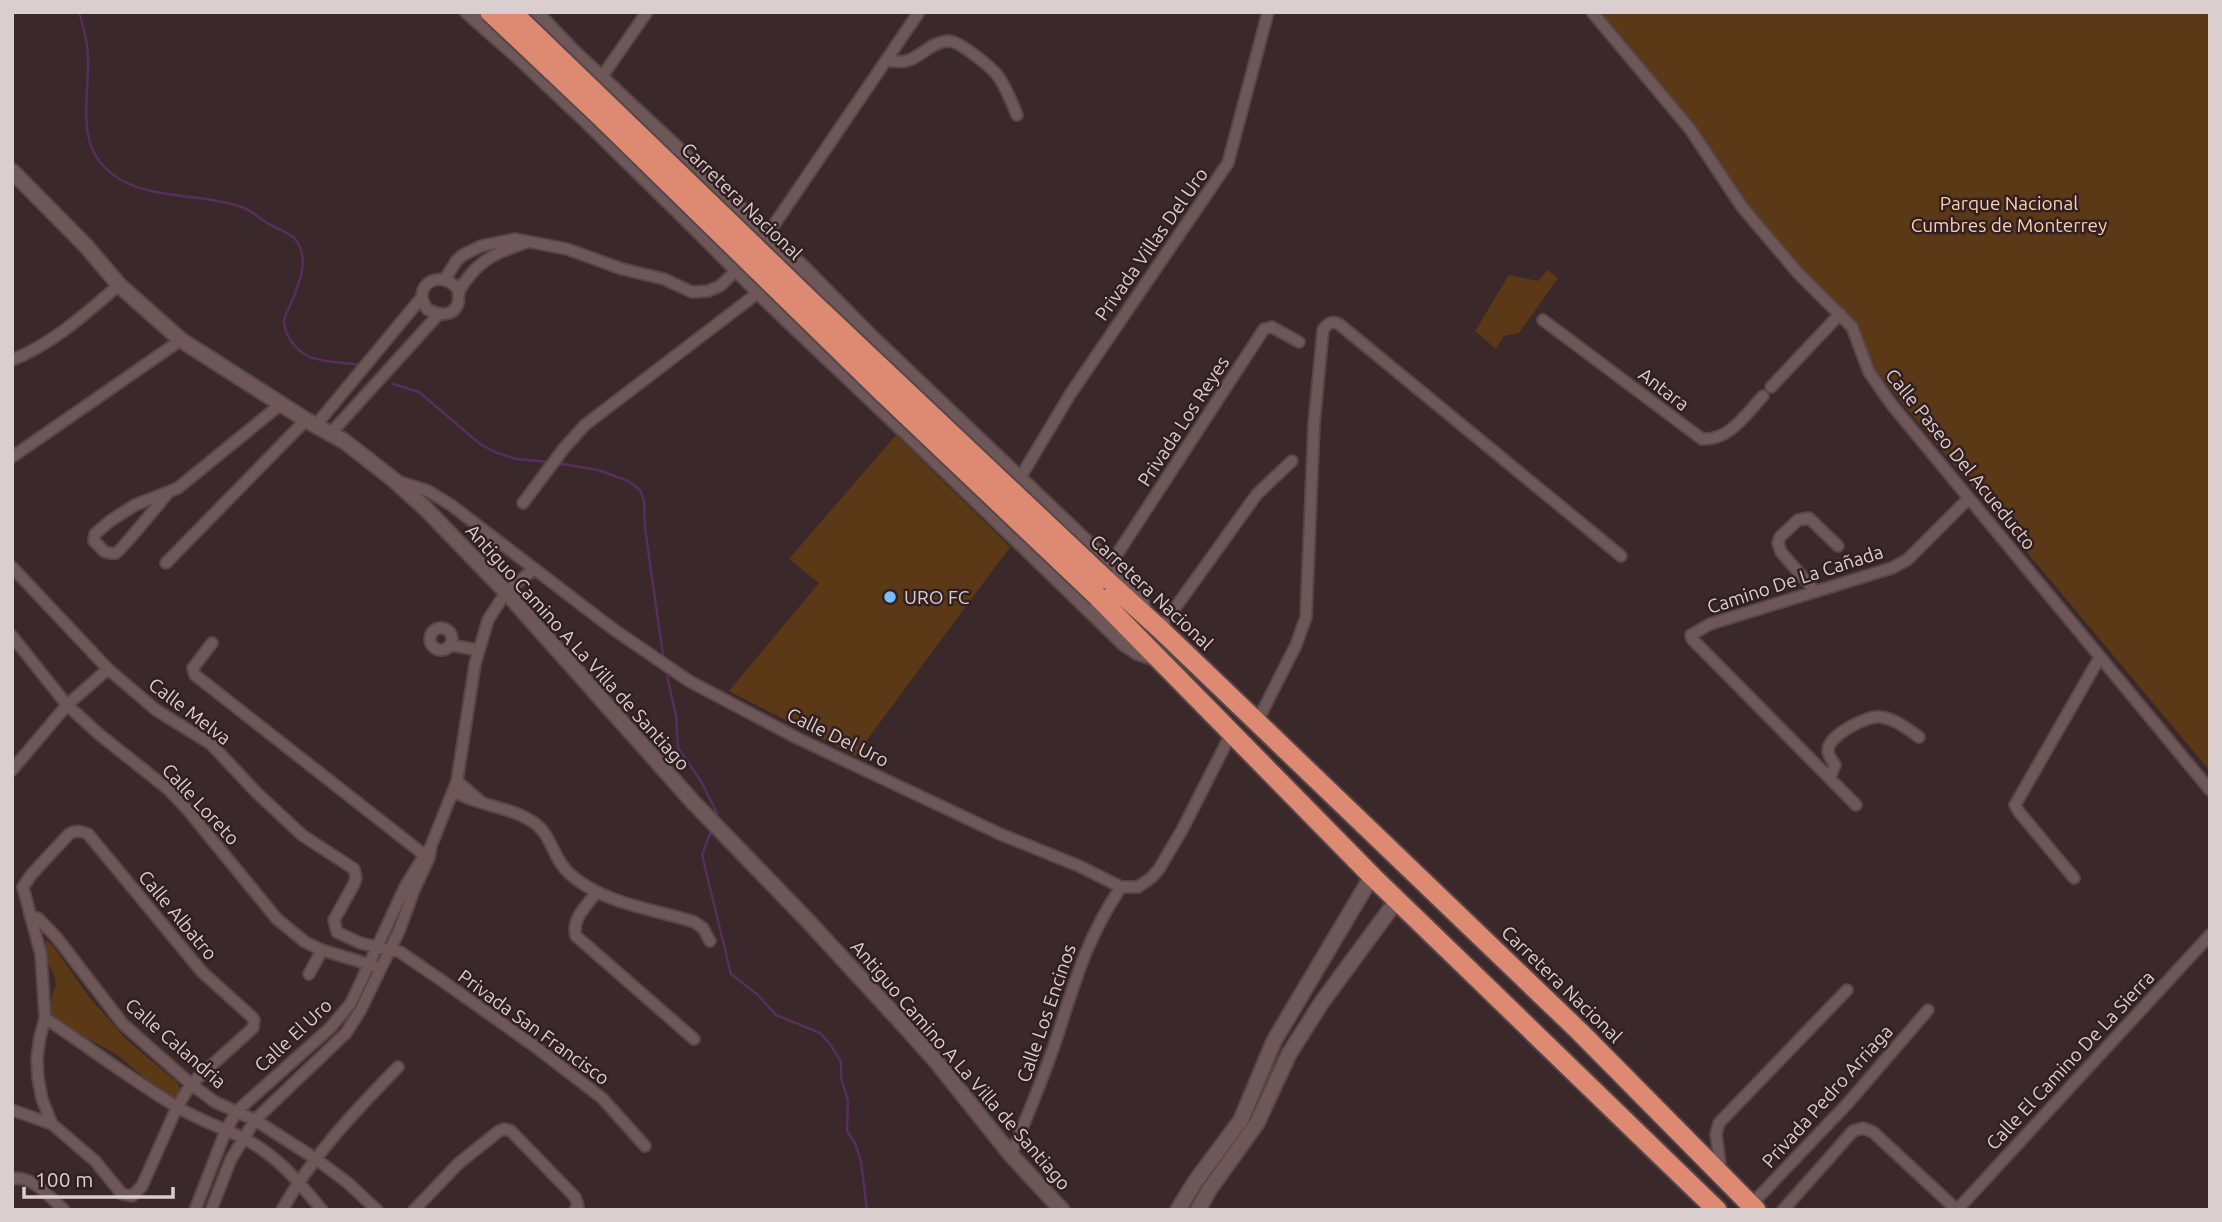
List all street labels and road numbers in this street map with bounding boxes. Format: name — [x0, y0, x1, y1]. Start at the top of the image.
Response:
street label: Carretera Nacional — [677, 138, 807, 264]
street label: Privada Villas Del Uro — [1090, 163, 1212, 325]
street label: Privada Los Reyes — [1133, 352, 1233, 490]
street label: Antara — [1634, 363, 1694, 415]
street label: Calle Paseo Del Acueducto — [1881, 364, 2041, 554]
street label: Antiguo Camino A La Villa de Santiago — [462, 519, 694, 775]
street label: Carretera Nacional — [1086, 530, 1218, 654]
street label: Camino De La Cañada — [1704, 540, 1886, 618]
street label: Calle Melva — [145, 673, 235, 749]
street label: Calle Del Uro — [783, 703, 893, 771]
street label: Calle Loreto — [158, 759, 244, 849]
street label: Calle Albatro — [134, 866, 222, 964]
street label: Carretera Nacional — [1497, 921, 1627, 1047]
street label: Antiguo Camino A La Villa de Santiago — [847, 936, 1075, 1194]
street label: Calle Los Encinos — [1012, 941, 1080, 1085]
street label: Privada San Francisco — [454, 965, 614, 1089]
street label: Calle El Camino De La Sierra — [1981, 966, 2159, 1154]
street label: Calle Calandria — [121, 993, 231, 1093]
street label: Calle El Uro — [250, 994, 336, 1076]
street label: Privada Pedro Arriaga — [1757, 1020, 1897, 1172]

